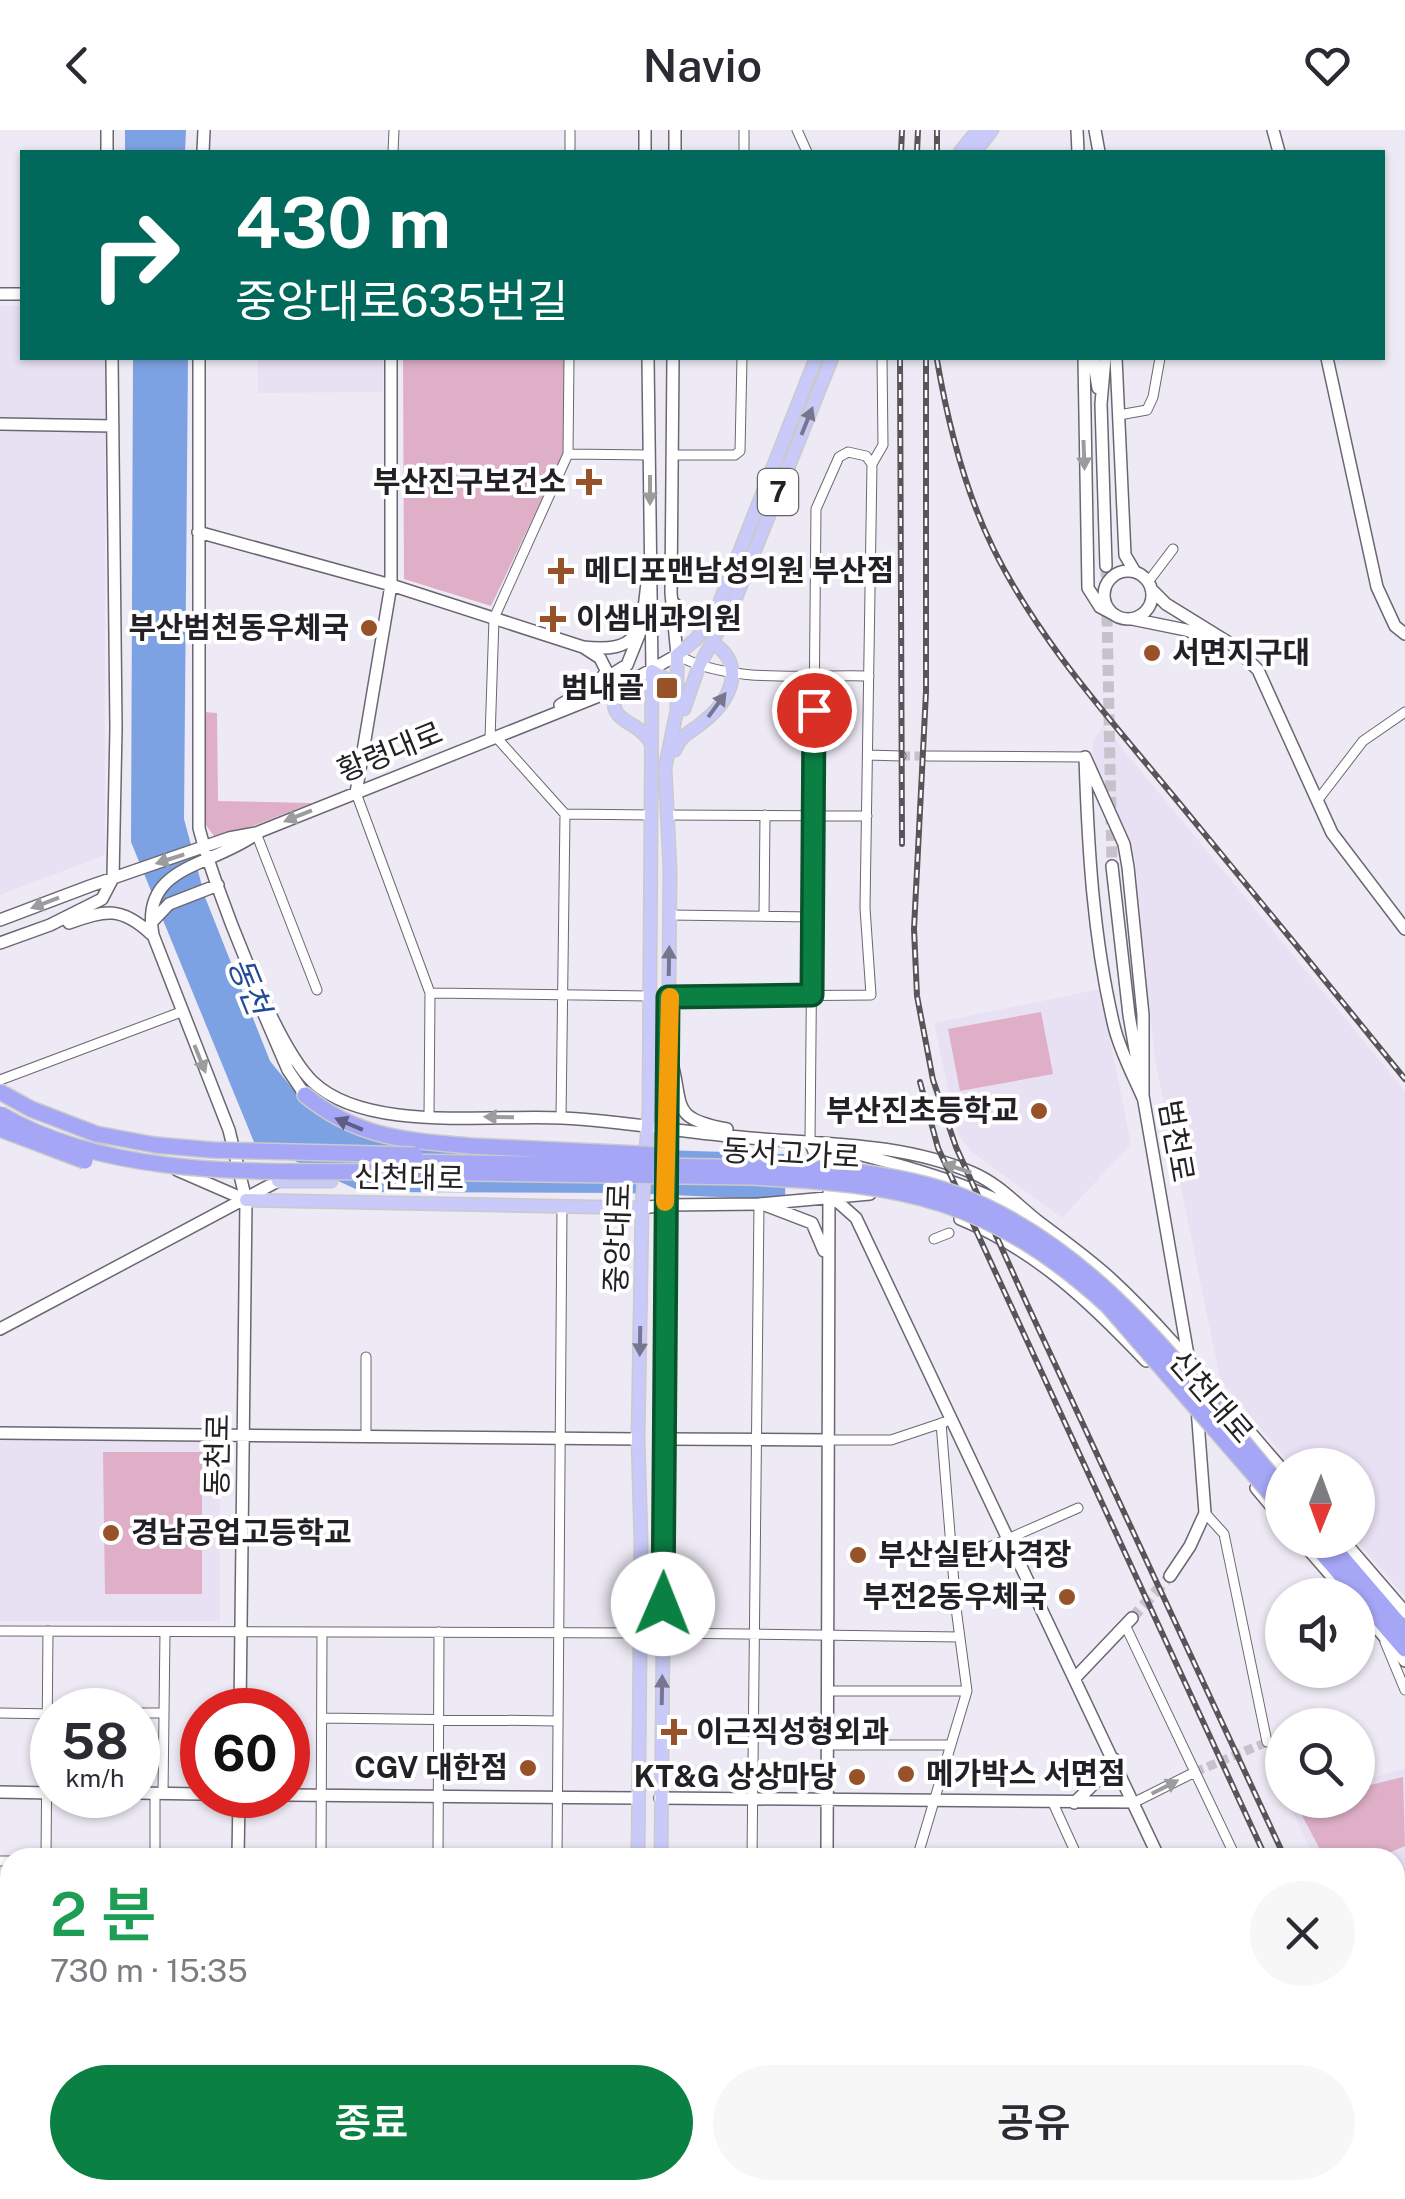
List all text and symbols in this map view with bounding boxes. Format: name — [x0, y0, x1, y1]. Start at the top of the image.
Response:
icon: back — [50, 38, 105, 93]
icon: heart — [1300, 38, 1355, 93]
text: Navio — [643, 39, 762, 92]
text: 430 m — [235, 181, 451, 264]
icon: right — [70, 190, 200, 320]
text: 중앙대로635번길 — [235, 274, 568, 327]
one-way arrow — [799, 406, 815, 436]
one-way arrow — [1077, 439, 1093, 471]
place label: 부산진구보건소 — [373, 463, 566, 499]
marker: 부산진구보건소 — [576, 469, 602, 495]
road number: 7 — [758, 469, 798, 515]
one-way arrow — [642, 474, 658, 506]
place label: 메디포맨남성의원 부산점 — [584, 552, 894, 588]
marker: 메디포맨남성의원 부산점 — [548, 558, 574, 584]
place label: 이샘내과의원 — [576, 600, 742, 636]
marker: 이샘내과의원 — [540, 606, 566, 632]
place label: 부산범천동우체국 — [128, 609, 349, 645]
marker: 부산범천동우체국 — [358, 617, 380, 639]
place label: 서면지구대 — [1172, 634, 1310, 670]
marker: 서면지구대 — [1141, 642, 1163, 664]
pin — [772, 668, 857, 753]
place label: 범내골 — [561, 669, 644, 705]
marker: 범내골 — [654, 675, 680, 701]
icon: arrive — [787, 683, 842, 738]
one-way arrow — [707, 692, 726, 718]
street label: 황령대로 — [332, 714, 448, 788]
one-way arrow — [283, 808, 313, 824]
one-way arrow — [154, 853, 184, 868]
one-way arrow — [30, 896, 60, 911]
one-way arrow — [661, 945, 677, 977]
water label: 동천 — [221, 952, 279, 1023]
one-way arrow — [193, 1044, 209, 1074]
place label: 부산진초등학교 — [826, 1092, 1019, 1128]
street label: 범천로 — [1152, 1097, 1202, 1185]
marker: 부산진초등학교 — [1028, 1100, 1050, 1122]
one-way arrow — [483, 1108, 515, 1124]
one-way arrow — [334, 1116, 364, 1132]
street label: 동서고가로 — [721, 1131, 861, 1175]
street label: 신천대로 — [354, 1158, 465, 1196]
one-way arrow — [942, 1160, 972, 1175]
street label: 중앙대로 — [597, 1182, 637, 1294]
one-way arrow — [631, 1325, 647, 1357]
street label: 신천대로 — [1162, 1343, 1262, 1450]
street label: 동천로 — [198, 1413, 236, 1497]
north arrow — [1265, 1448, 1375, 1558]
map controls — [1265, 1448, 1375, 1818]
place label: 경남공업고등학교 — [131, 1514, 352, 1550]
marker: 경남공업고등학교 — [100, 1522, 122, 1544]
place label: 부산실탄사격장 — [878, 1536, 1072, 1572]
marker: 부산실탄사격장 — [847, 1544, 869, 1566]
position arrow — [611, 1552, 715, 1656]
place label: 부전2동우체국 — [862, 1578, 1047, 1614]
button: sound — [1265, 1578, 1375, 1688]
marker: 부전2동우체국 — [1056, 1586, 1078, 1608]
one-way arrow — [654, 1674, 670, 1706]
speed limit sign: 60 — [180, 1688, 310, 1818]
button: search — [1265, 1708, 1375, 1818]
text: 58 — [61, 1711, 129, 1770]
place label: 이근직성형외과 — [696, 1713, 889, 1749]
marker: 이근직성형외과 — [661, 1719, 687, 1745]
place label: CGV 대한점 — [354, 1749, 508, 1785]
place label: 메가박스 서면점 — [926, 1755, 1126, 1791]
marker: CGV 대한점 — [517, 1757, 539, 1779]
place label: KT&G 상상마당 — [634, 1758, 837, 1794]
text: km/h — [66, 1763, 124, 1793]
marker: 메가박스 서면점 — [895, 1763, 917, 1785]
marker: KT&G 상상마당 — [846, 1766, 868, 1788]
one-way arrow — [1150, 1779, 1179, 1796]
text: 2 분 — [50, 1879, 156, 1950]
button: close — [1250, 1881, 1355, 1986]
text: 730 m · 15:35 — [50, 1952, 248, 1989]
button: 종료 — [50, 2065, 693, 2180]
button: 공유 — [713, 2065, 1355, 2180]

